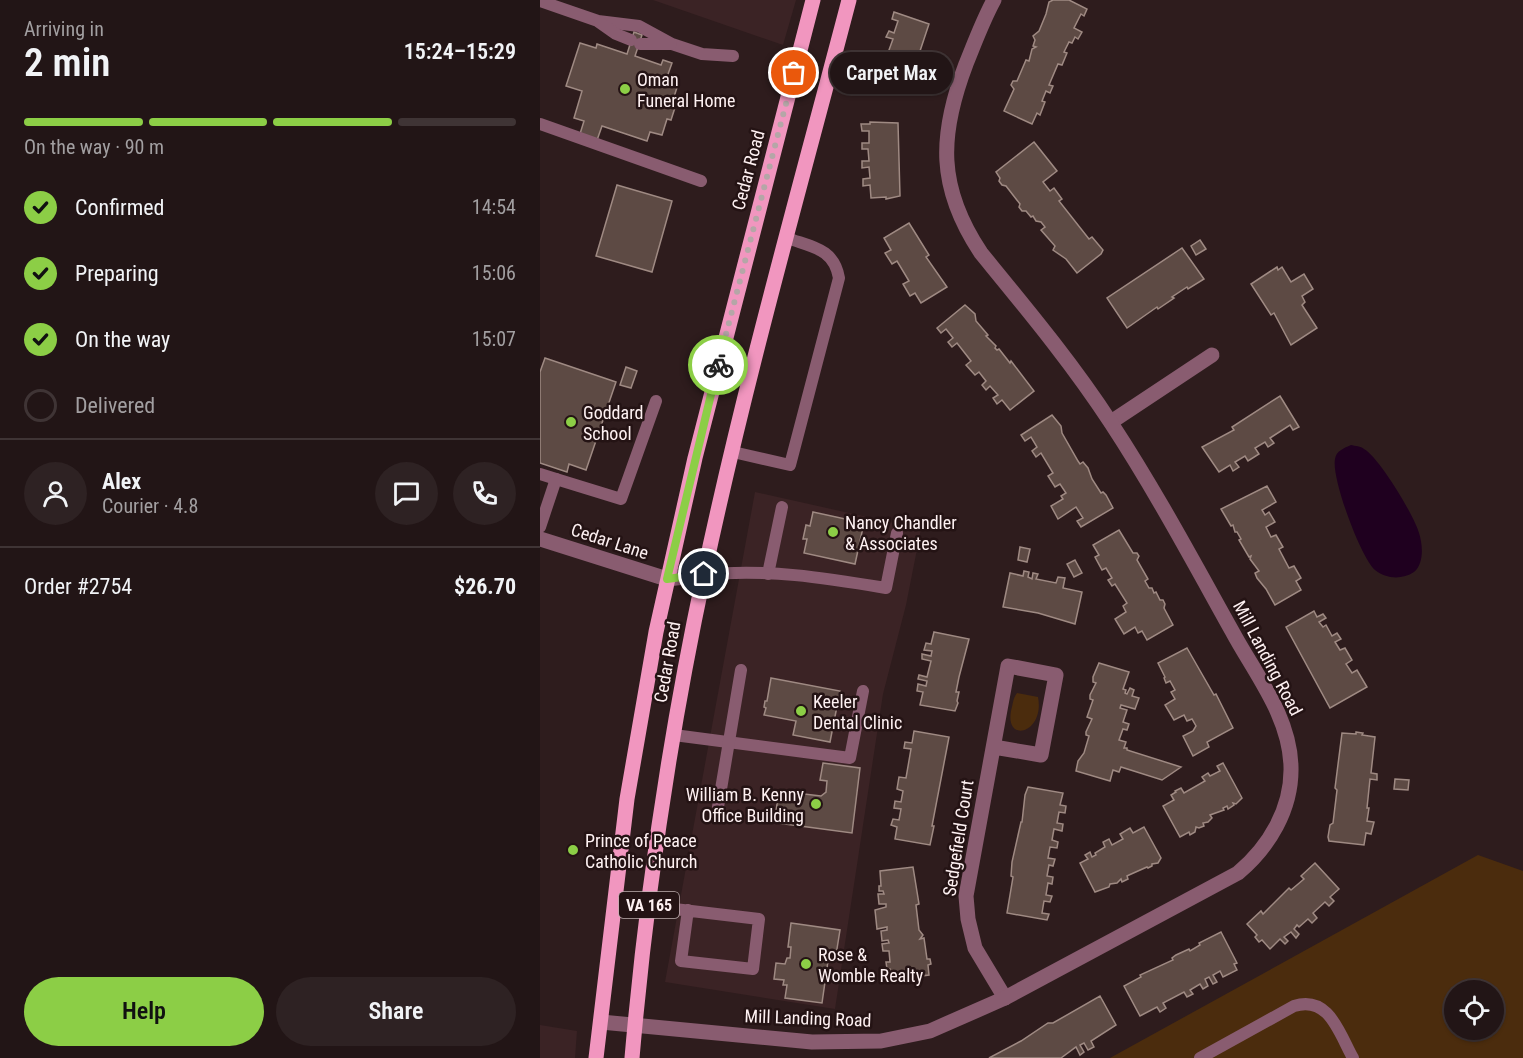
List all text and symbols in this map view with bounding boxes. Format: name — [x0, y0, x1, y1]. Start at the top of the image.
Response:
text: Arriving in — [24, 17, 104, 41]
text: 15:24–15:29 — [404, 39, 516, 64]
text: 2 min — [24, 40, 110, 86]
pin — [768, 47, 819, 98]
callout: Carpet Max — [830, 52, 953, 94]
icon: bag — [777, 56, 810, 89]
text: Carpet Max — [846, 61, 937, 85]
place label: Oman Funeral Home — [637, 69, 736, 111]
marker: Oman Funeral Home — [618, 82, 632, 96]
street label: Cedar Road — [727, 128, 769, 212]
text: On the way · 90 m — [24, 135, 164, 159]
icon: check — [24, 191, 57, 224]
text: Confirmed — [75, 195, 164, 220]
text: 14:54 — [472, 195, 516, 219]
icon: check — [24, 257, 57, 290]
text: Preparing — [75, 261, 159, 286]
text: 15:06 — [472, 261, 516, 285]
icon: check — [24, 323, 57, 356]
text: On the way — [75, 327, 170, 352]
text: 15:07 — [472, 327, 516, 351]
courier — [688, 335, 748, 395]
icon: bike — [702, 349, 735, 382]
text: Delivered — [75, 393, 155, 418]
place label: Goddard School — [583, 402, 643, 444]
marker: Goddard School — [564, 415, 578, 429]
button: person — [24, 462, 87, 525]
button: chat — [375, 462, 438, 525]
button: phone — [453, 462, 516, 525]
text: Alex — [102, 469, 141, 494]
text: Courier · 4.8 — [102, 494, 198, 518]
place label: Nancy Chandler & Associates — [845, 512, 957, 554]
street label: Cedar Lane — [569, 519, 651, 563]
marker: Nancy Chandler & Associates — [826, 525, 840, 539]
pin — [678, 548, 729, 599]
icon: home — [687, 557, 720, 590]
text: Order #2754 — [24, 574, 132, 599]
text: $26.70 — [454, 574, 516, 599]
street label: Mill Landing Road — [1229, 597, 1307, 719]
street label: Cedar Road — [650, 620, 684, 704]
place label: Keeler Dental Clinic — [813, 691, 902, 733]
marker: Keeler Dental Clinic — [794, 704, 808, 718]
street label: Sedgefield Court — [938, 778, 978, 898]
place label: William B. Kenny Office Building — [686, 784, 804, 826]
marker: William B. Kenny Office Building — [809, 797, 823, 811]
place label: Prince of Peace Catholic Church — [585, 830, 698, 872]
marker: Prince of Peace Catholic Church — [566, 843, 580, 857]
road number: VA 165 — [619, 892, 679, 918]
place label: Rose & Womble Realty — [818, 944, 924, 986]
marker: Rose & Womble Realty — [799, 957, 813, 971]
button: Help — [24, 977, 264, 1046]
button: Share — [276, 977, 516, 1046]
map controls — [1444, 980, 1504, 1040]
button: locate — [1444, 980, 1504, 1040]
street label: Mill Landing Road — [744, 1005, 872, 1031]

